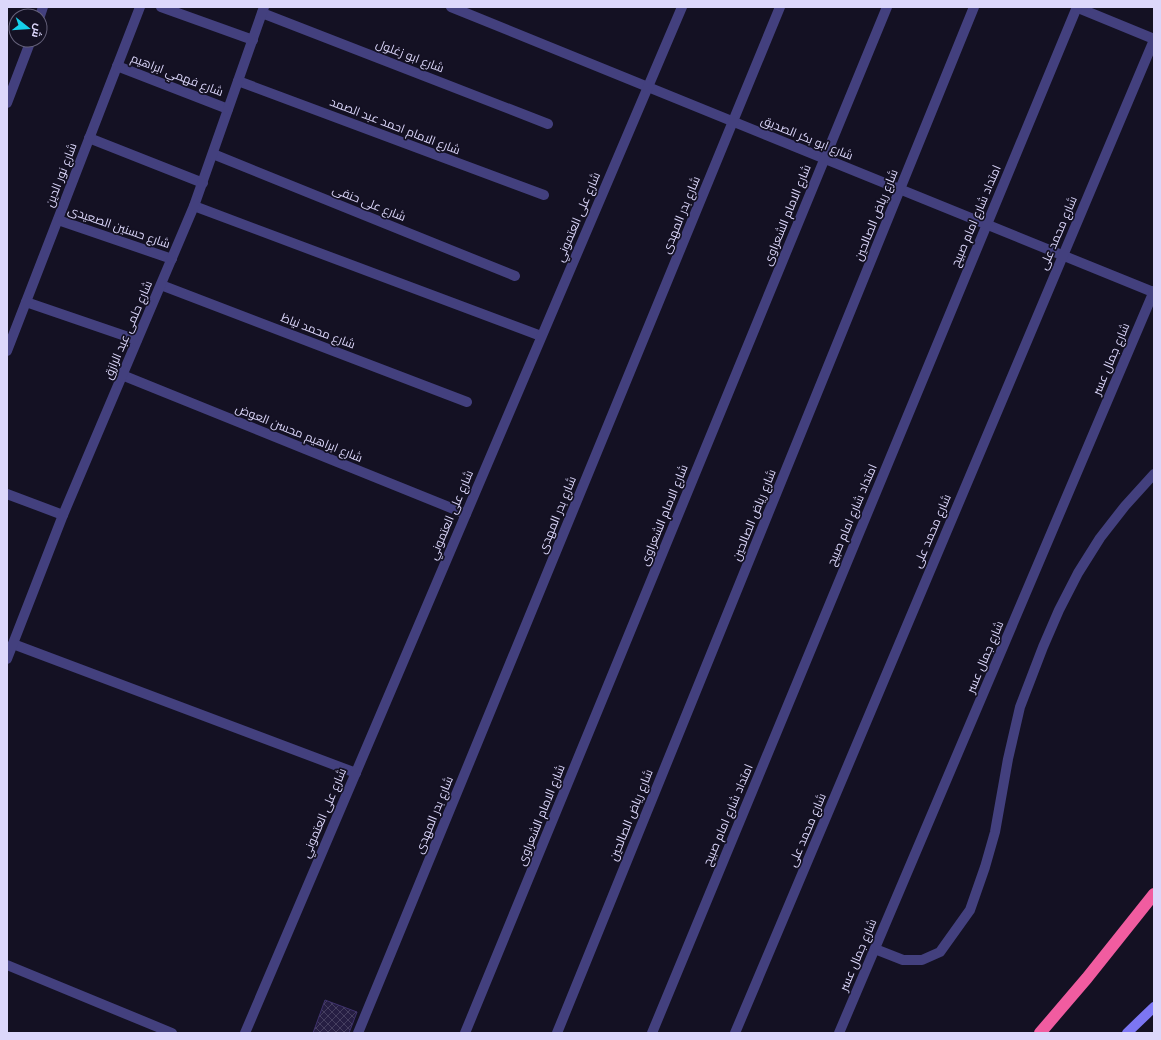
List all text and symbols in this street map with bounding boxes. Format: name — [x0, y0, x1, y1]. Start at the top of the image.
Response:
north arrow — [8, 8, 48, 48]
text: ش — [28, 22, 47, 40]
street label: شارع ابو زغلول — [374, 35, 447, 76]
street label: شارع فهمي ابراهيم — [128, 49, 226, 102]
street label: شارع الامام احمد عبد الصمد — [327, 93, 463, 158]
street label: شارع ابو بكر الصديق — [759, 111, 856, 164]
street label: شارع نور الدين — [41, 140, 81, 209]
street label: شارع الامام الشعراوى — [758, 162, 815, 268]
street label: امتداد شارع امام صبيح — [946, 162, 1005, 269]
street label: شارع رياض الصالحين — [849, 166, 902, 263]
street label: شارع على العتموني — [551, 169, 606, 265]
street label: شارع بدر المهدى — [657, 173, 704, 256]
street label: شارع على حنفى — [330, 180, 409, 225]
street label: شارع محمد على — [1034, 193, 1081, 272]
street label: شارع حسنين الصعيدى — [66, 201, 173, 252]
street label: شارع حلمى عبد الرازق — [99, 278, 156, 382]
street label: شارع محمد نياظ — [278, 309, 358, 353]
street label: شارع جمال عسر — [1087, 320, 1133, 398]
street label: شارع ابراهيم محسن العوض — [233, 399, 365, 466]
street label: امتداد شارع امام صبيح — [822, 461, 881, 568]
street label: شارع الامام الشعراوى — [635, 462, 692, 568]
street label: شارع رياض الصالحين — [727, 466, 780, 563]
street label: شارع على العتموني — [424, 467, 479, 563]
street label: شارع بدر المهدى — [533, 473, 580, 556]
street label: شارع محمد على — [908, 491, 955, 570]
street label: شارع جمال عسر — [961, 618, 1007, 696]
street label: امتداد شارع امام صبيح — [698, 761, 757, 868]
street label: شارع الامام الشعراوى — [512, 762, 569, 868]
street label: شارع على العتموني — [297, 765, 352, 861]
street label: شارع رياض الصالحين — [604, 766, 657, 863]
street label: شارع بدر المهدى — [410, 773, 457, 856]
street label: شارع محمد على — [783, 790, 830, 869]
street label: شارع جمال عسر — [834, 916, 880, 994]

